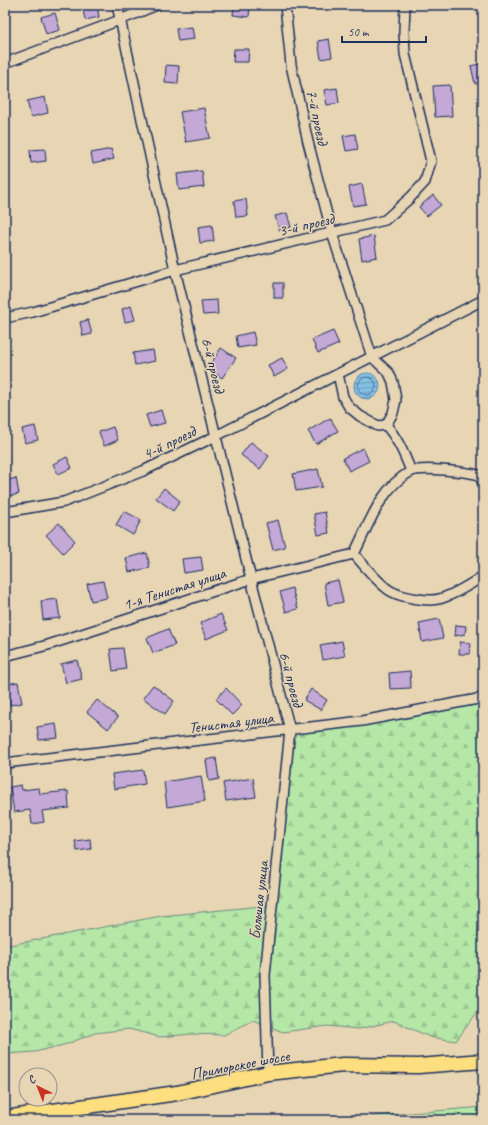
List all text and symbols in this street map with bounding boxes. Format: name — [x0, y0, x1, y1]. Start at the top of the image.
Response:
scale bar — [342, 18, 426, 44]
text: 50 m — [348, 24, 370, 40]
street label: 7-й проезд — [301, 88, 333, 148]
street label: 3-й проезд — [277, 209, 337, 241]
street label: 6-й проезд — [197, 336, 230, 396]
street label: 4-й проезд — [140, 421, 200, 464]
street label: 1-я Тенистая улица — [121, 563, 229, 615]
street label: 6-й проезд — [274, 650, 308, 710]
street label: Тенистая улица — [188, 708, 276, 738]
street label: Большая улица — [245, 859, 273, 940]
street label: Приморское шоссе — [189, 1045, 293, 1084]
north arrow — [18, 1067, 58, 1107]
text: С — [24, 1072, 39, 1087]

